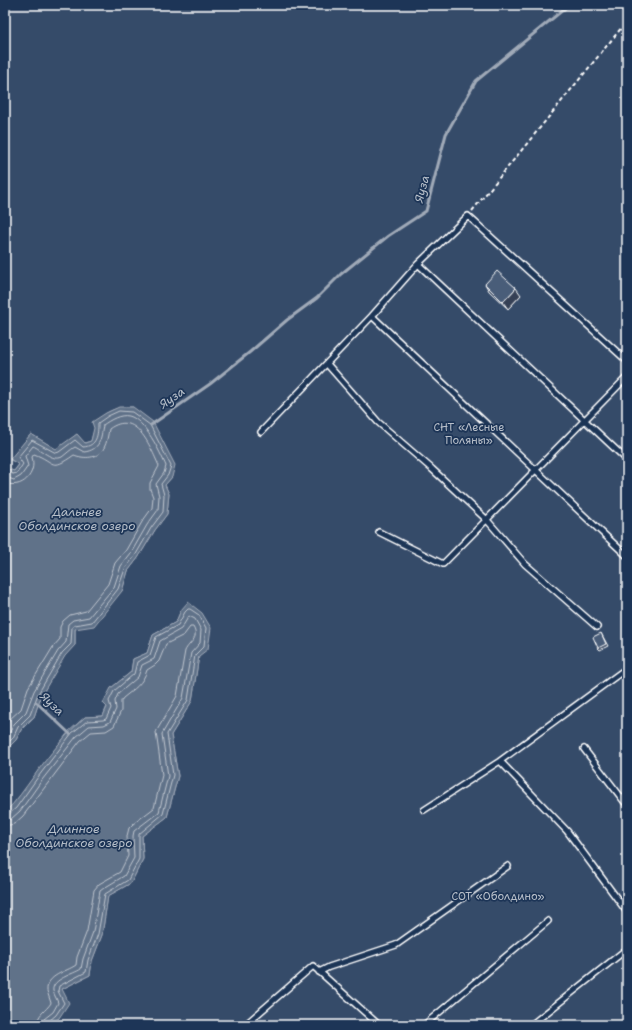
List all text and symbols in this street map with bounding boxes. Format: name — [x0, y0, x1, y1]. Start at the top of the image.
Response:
water label: Яуза — [411, 174, 433, 205]
water label: Яуза — [155, 383, 188, 413]
park label: СНТ «Лесные Поляны» — [433, 420, 505, 448]
water label: Дальнее Оболдинское озеро — [19, 504, 135, 534]
water label: Яуза — [36, 688, 68, 719]
water label: Длинное Оболдинское озеро — [16, 821, 132, 851]
park label: СОТ «Оболдино» — [451, 889, 545, 904]

